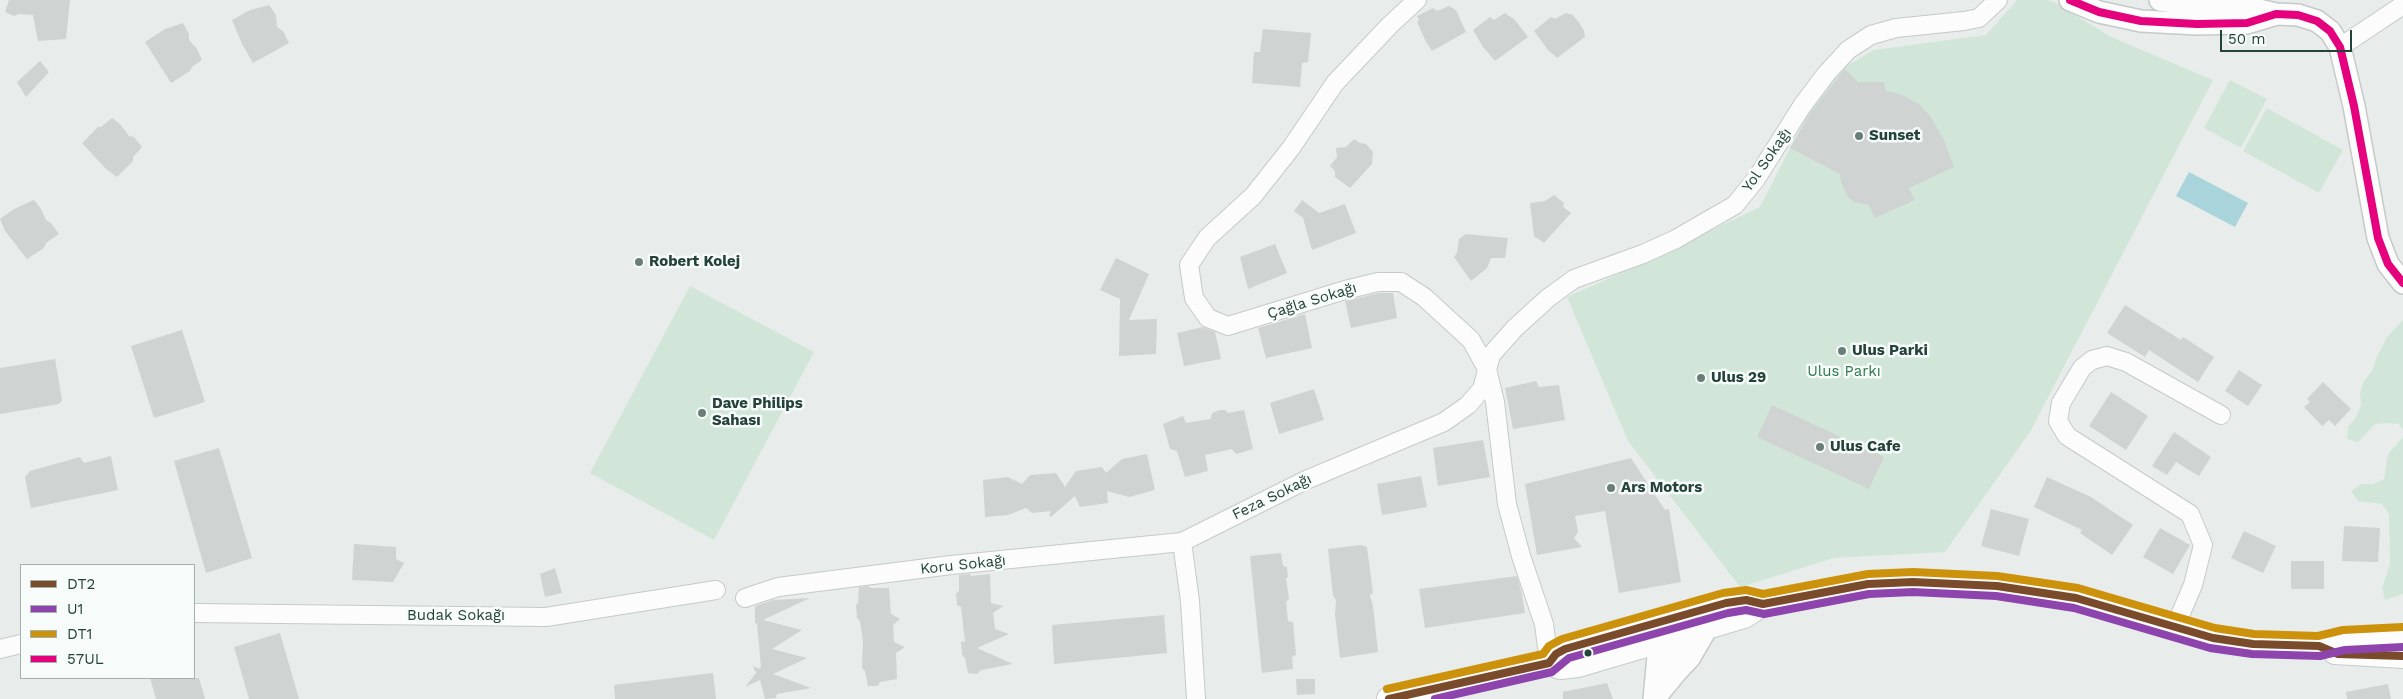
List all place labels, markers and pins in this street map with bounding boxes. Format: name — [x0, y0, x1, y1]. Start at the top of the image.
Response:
place label: Sunset — [1869, 127, 1920, 145]
marker: Sunset — [1853, 130, 1865, 142]
place label: Robert Kolej — [649, 253, 740, 271]
marker: Robert Kolej — [633, 256, 645, 268]
place label: Ulus Parki — [1852, 342, 1928, 360]
marker: Ulus Parki — [1836, 345, 1848, 357]
place label: Ulus 29 — [1711, 369, 1766, 387]
marker: Ulus 29 — [1695, 372, 1707, 384]
place label: Dave Philips Sahası — [712, 395, 803, 430]
marker: Dave Philips Sahası — [696, 407, 708, 419]
place label: Ulus Cafe — [1830, 438, 1901, 456]
marker: Ulus Cafe — [1814, 441, 1826, 453]
place label: Ars Motors — [1621, 479, 1702, 497]
marker: Ars Motors — [1605, 482, 1617, 494]
unlabelled marker — [1583, 648, 1593, 658]

